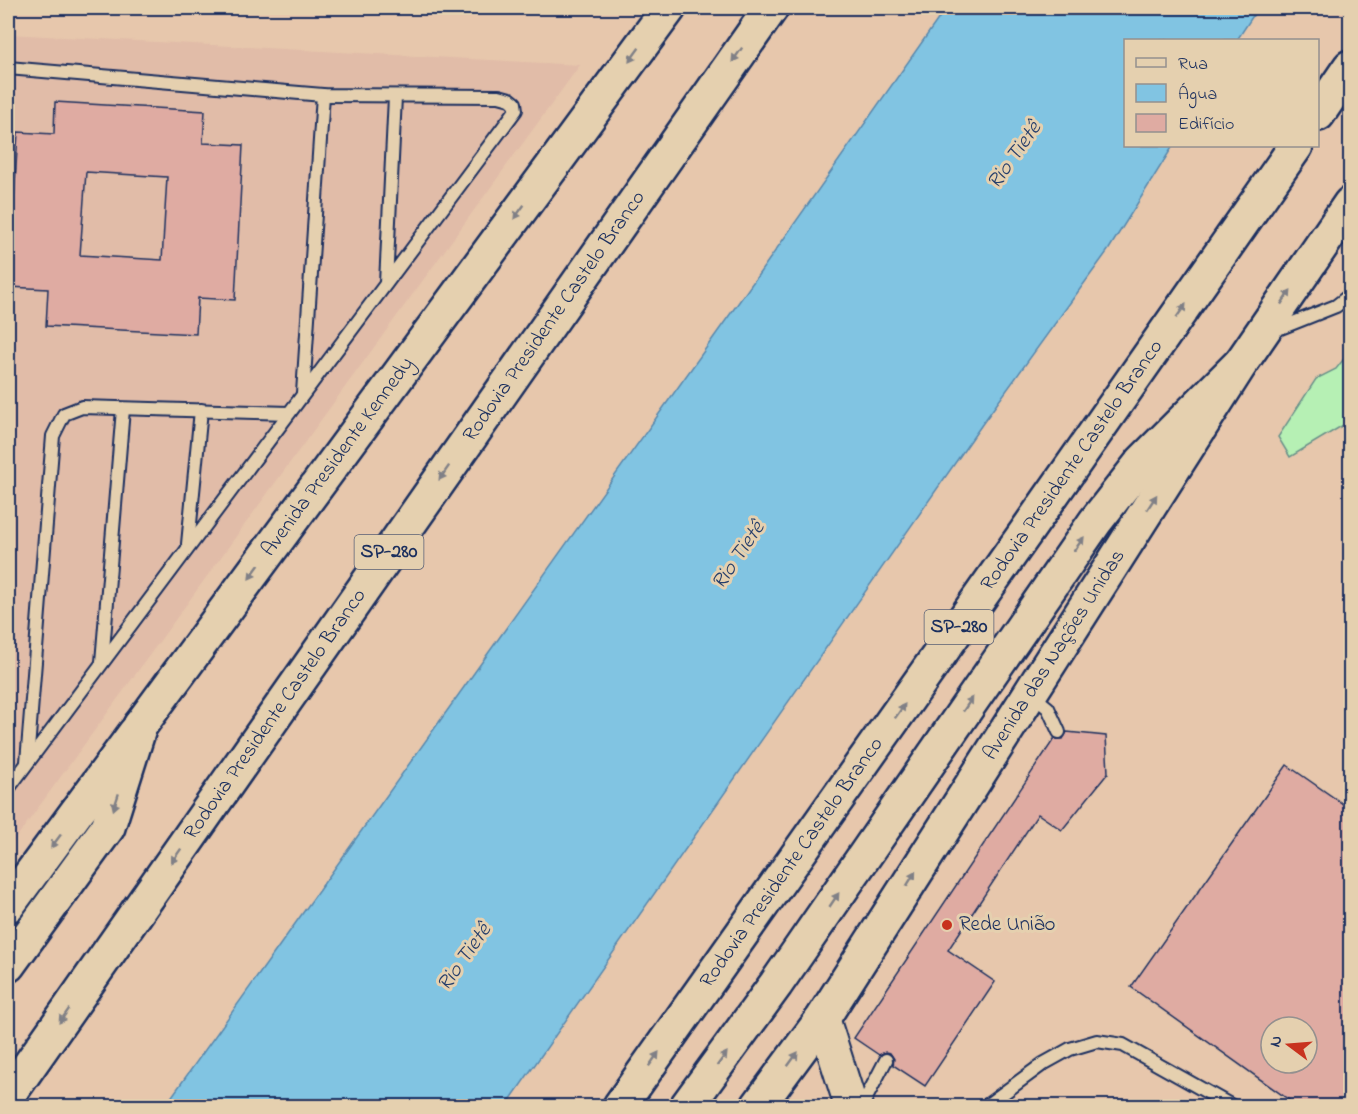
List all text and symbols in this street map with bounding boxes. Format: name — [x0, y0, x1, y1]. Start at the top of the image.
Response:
legend — [1124, 39, 1319, 147]
one-way arrow — [629, 47, 641, 62]
one-way arrow — [731, 47, 743, 63]
text: Rua — [1178, 52, 1208, 78]
text: Água — [1178, 82, 1217, 109]
text: Edifício — [1178, 112, 1234, 138]
water label: Rio Tietê — [980, 114, 1051, 197]
street label: Rodovia Presidente Castelo Branco — [456, 185, 653, 448]
one-way arrow — [513, 203, 525, 219]
one-way arrow — [1280, 289, 1291, 305]
one-way arrow — [1175, 303, 1187, 319]
street label: Rodovia Presidente Castelo Branco — [974, 334, 1171, 597]
street label: Avenida Presidente Kennedy — [254, 351, 423, 563]
one-way arrow — [439, 465, 450, 481]
one-way arrow — [1146, 495, 1158, 511]
water label: Rio Tietê — [704, 513, 775, 597]
road number: SP-280 — [354, 535, 424, 569]
one-way arrow — [1073, 536, 1085, 552]
street label: Avenida das Nações Unidas — [976, 544, 1133, 766]
one-way arrow — [248, 563, 260, 579]
street label: Rodovia Presidente Castelo Branco — [177, 583, 374, 846]
road number: SP-280 — [924, 610, 994, 644]
one-way arrow — [962, 697, 974, 713]
one-way arrow — [894, 703, 905, 719]
street label: Rodovia Presidente Castelo Branco — [693, 731, 891, 994]
one-way arrow — [111, 793, 120, 811]
one-way arrow — [50, 833, 62, 849]
one-way arrow — [170, 849, 182, 864]
one-way arrow — [906, 871, 917, 887]
one-way arrow — [828, 892, 840, 908]
place label: Rede União — [959, 910, 1056, 940]
water label: Rio Tietê — [430, 916, 501, 999]
marker: Rede União — [940, 918, 954, 932]
one-way arrow — [58, 1007, 70, 1023]
north arrow — [1259, 1015, 1319, 1075]
text: N — [1263, 1033, 1290, 1050]
one-way arrow — [648, 1051, 660, 1067]
one-way arrow — [716, 1052, 728, 1068]
one-way arrow — [786, 1052, 798, 1067]

